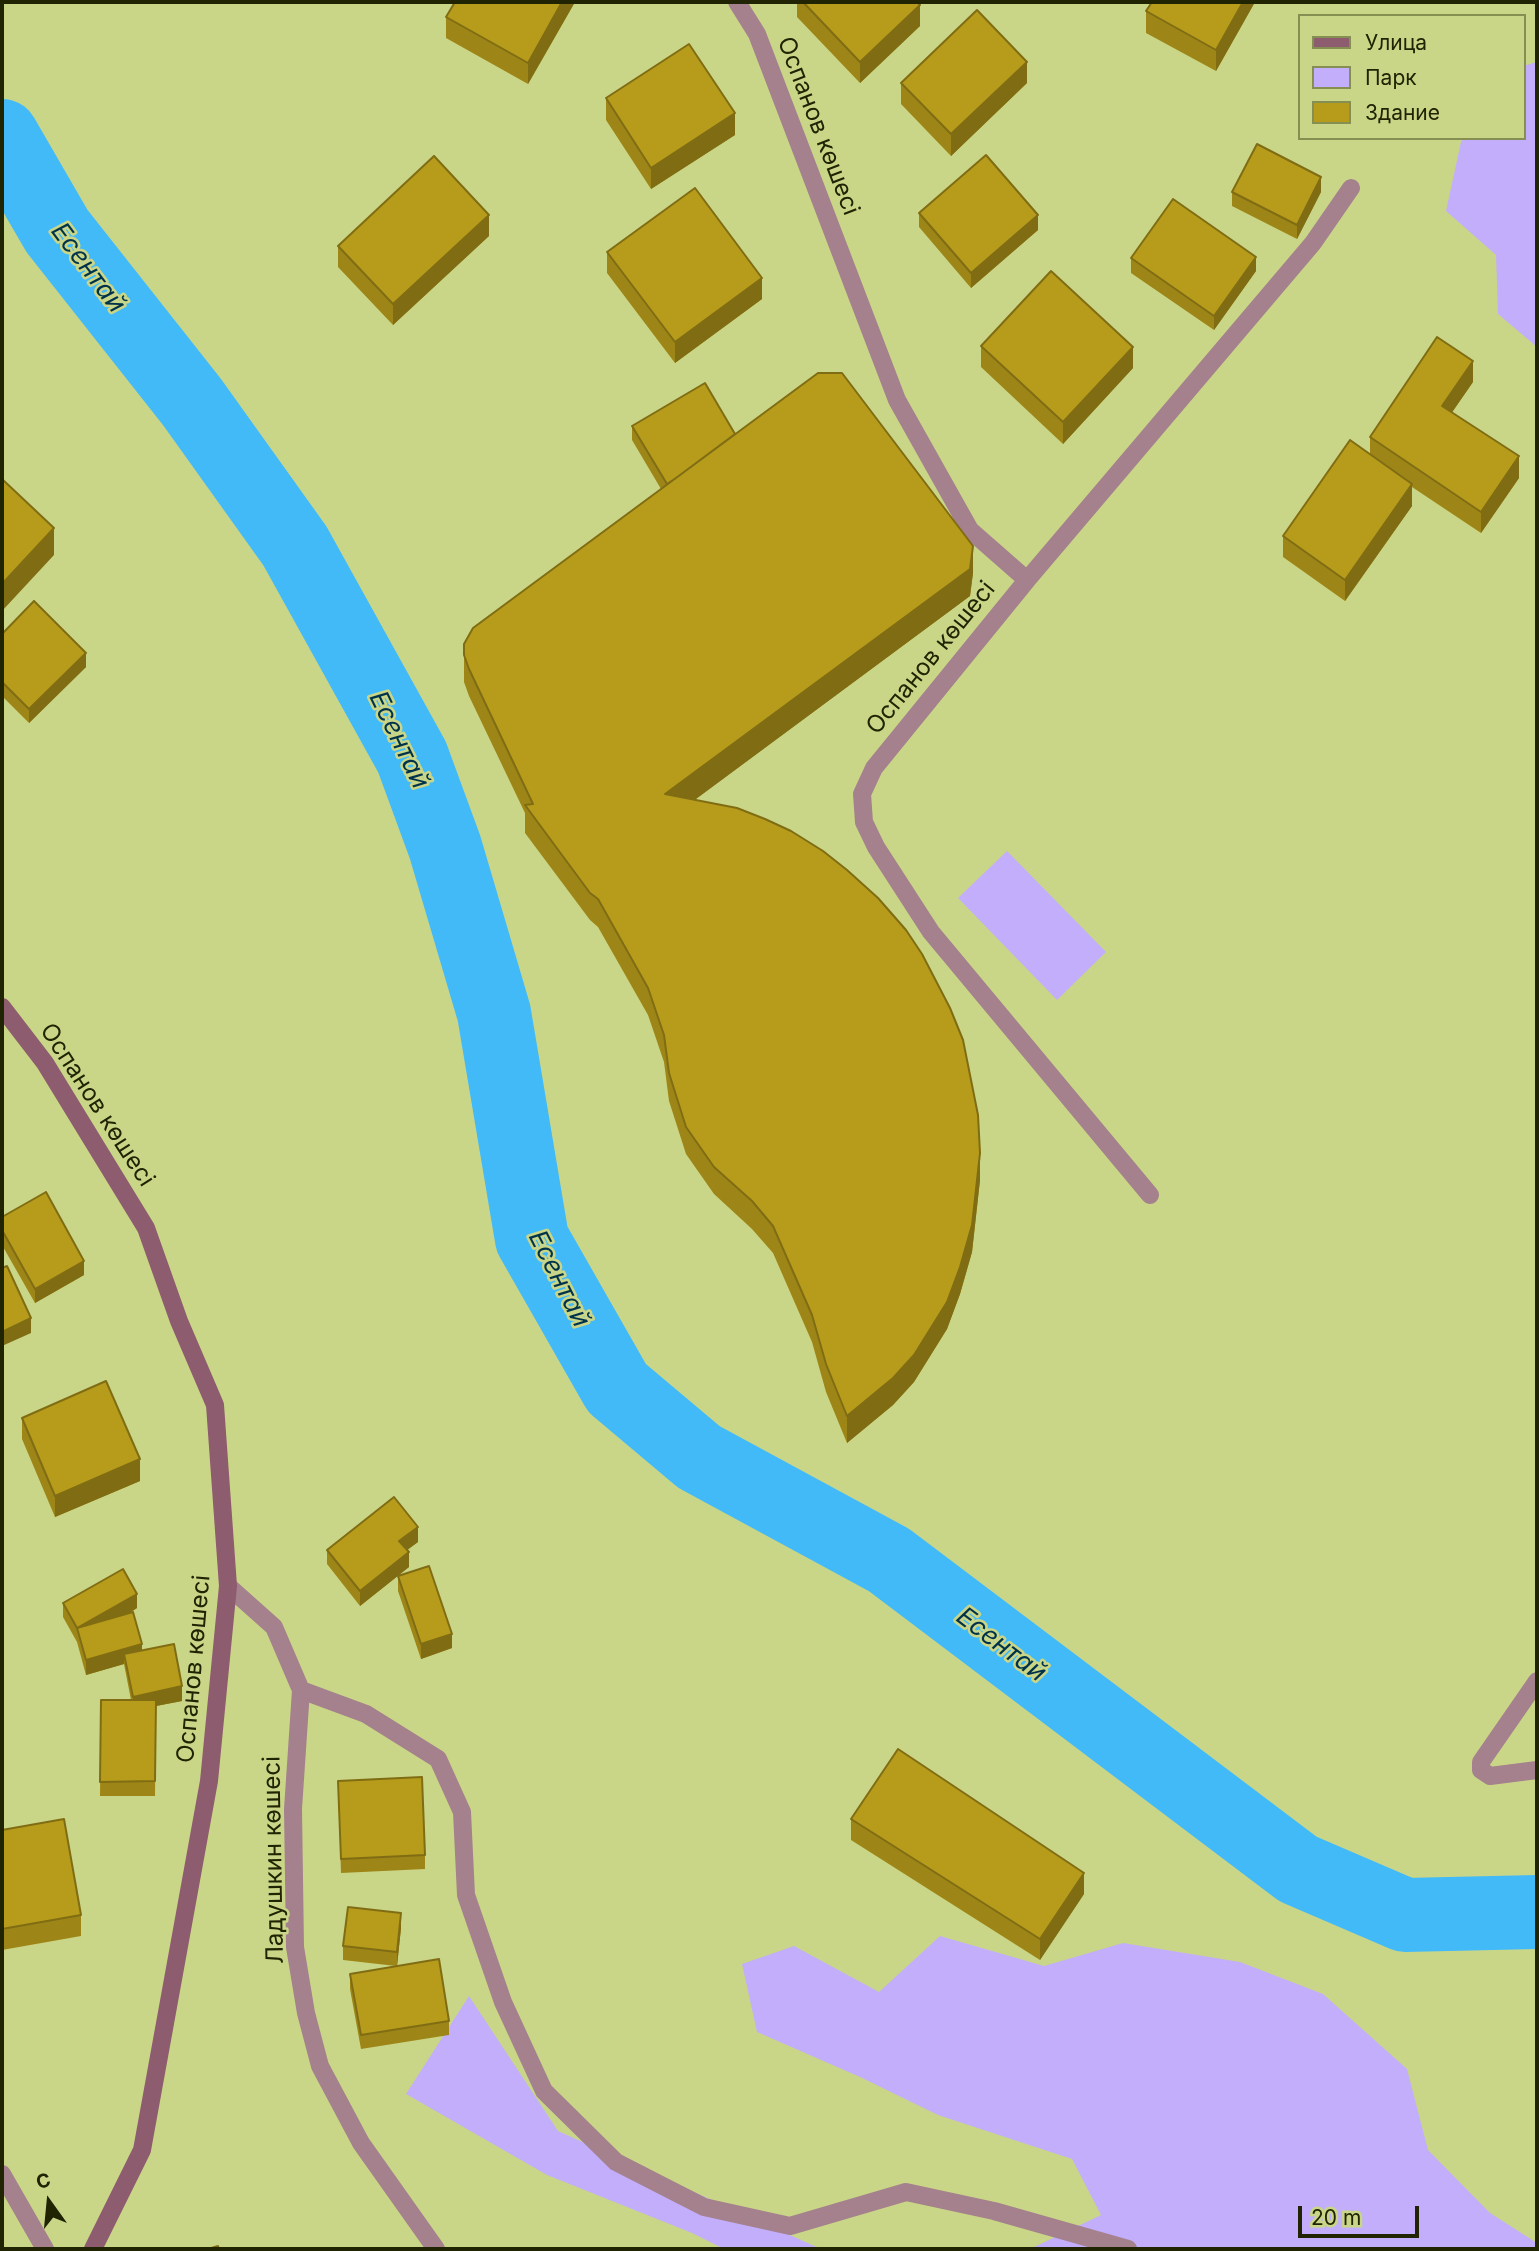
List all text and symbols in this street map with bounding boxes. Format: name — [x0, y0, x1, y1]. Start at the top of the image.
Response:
legend — [1298, 14, 1525, 140]
text: Улица — [1365, 30, 1427, 55]
street label: Оспанов көшесі — [771, 33, 865, 219]
text: Парк — [1365, 65, 1417, 90]
text: Здание — [1365, 100, 1440, 125]
water label: Есентай — [44, 217, 132, 319]
street label: Оспанов көшесі — [860, 576, 1002, 740]
water label: Есентай — [362, 686, 436, 794]
street label: Оспанов көшесі — [34, 1018, 160, 1192]
water label: Есентай — [521, 1225, 597, 1333]
street label: Оспанов көшесі — [171, 1574, 217, 1764]
water label: Есентай — [950, 1601, 1052, 1689]
street label: Ладушкин көшесі — [258, 1756, 290, 1964]
north arrow — [14, 2167, 84, 2237]
text: С — [34, 2168, 53, 2194]
scale bar — [1301, 2192, 1422, 2236]
text: 20 m — [1311, 2205, 1361, 2230]

